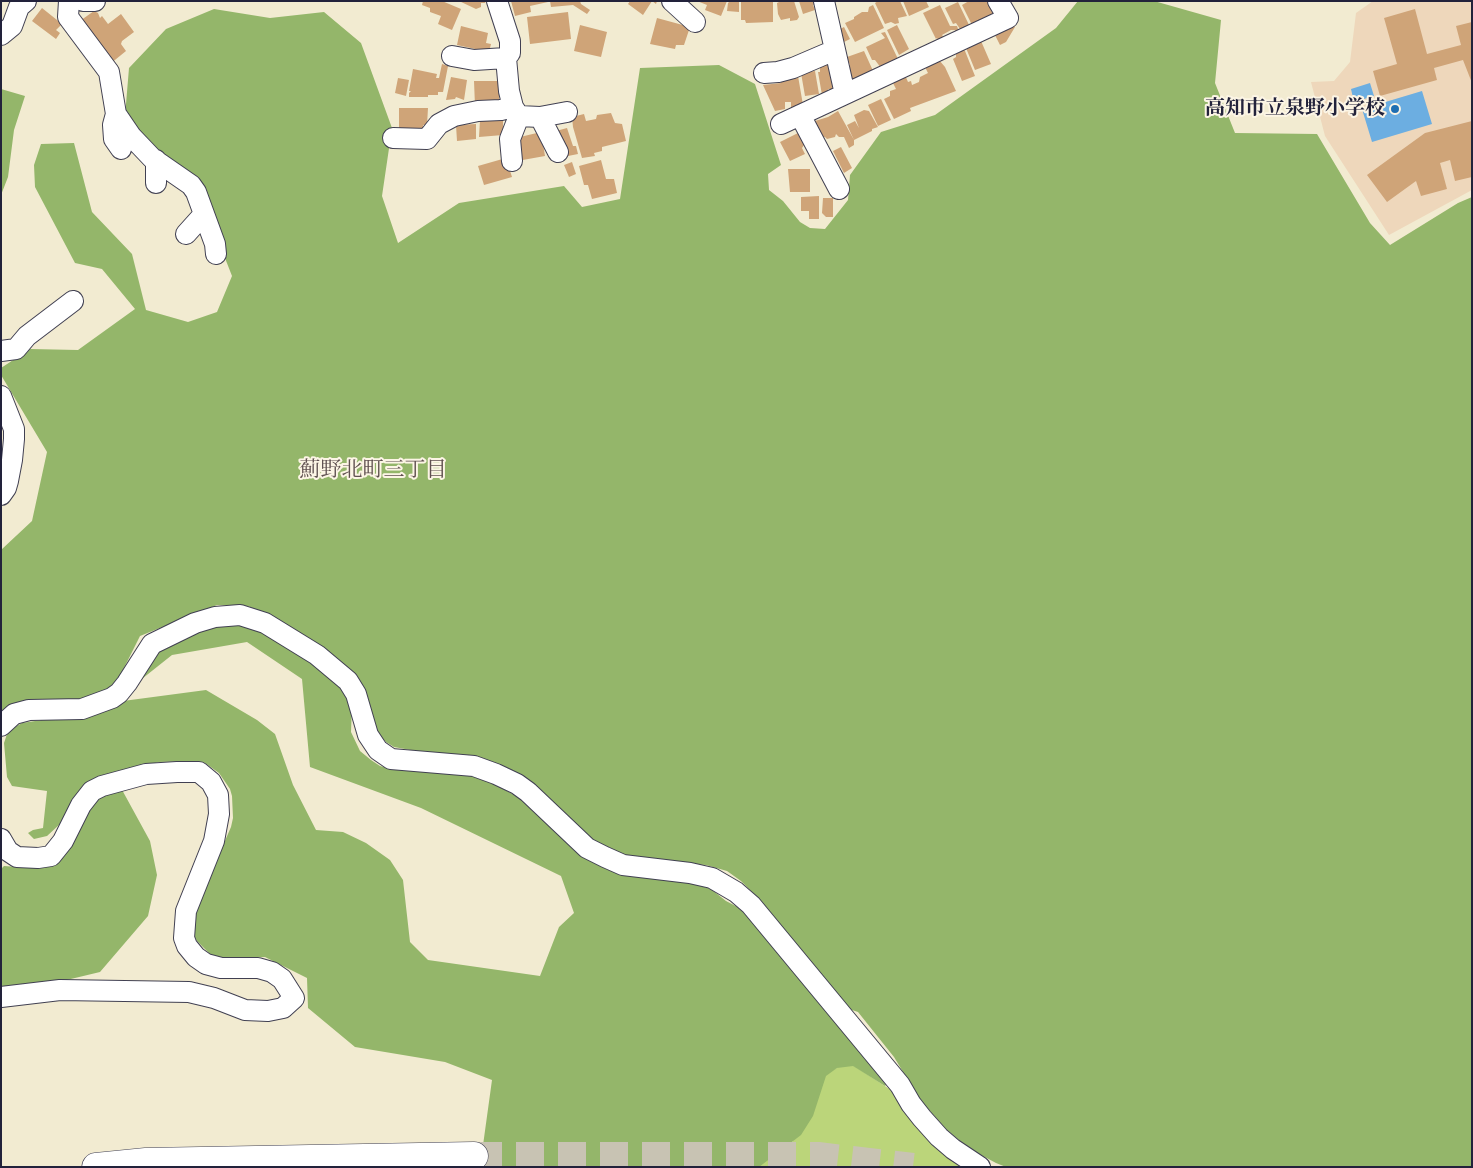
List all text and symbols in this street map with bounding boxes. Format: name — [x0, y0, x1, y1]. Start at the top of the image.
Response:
place label: 高知市立泉野小学校 — [1205, 97, 1385, 121]
marker: 高知市立泉野小学校 — [1389, 103, 1401, 115]
district label: 薊野北町三丁目 — [300, 458, 446, 484]

